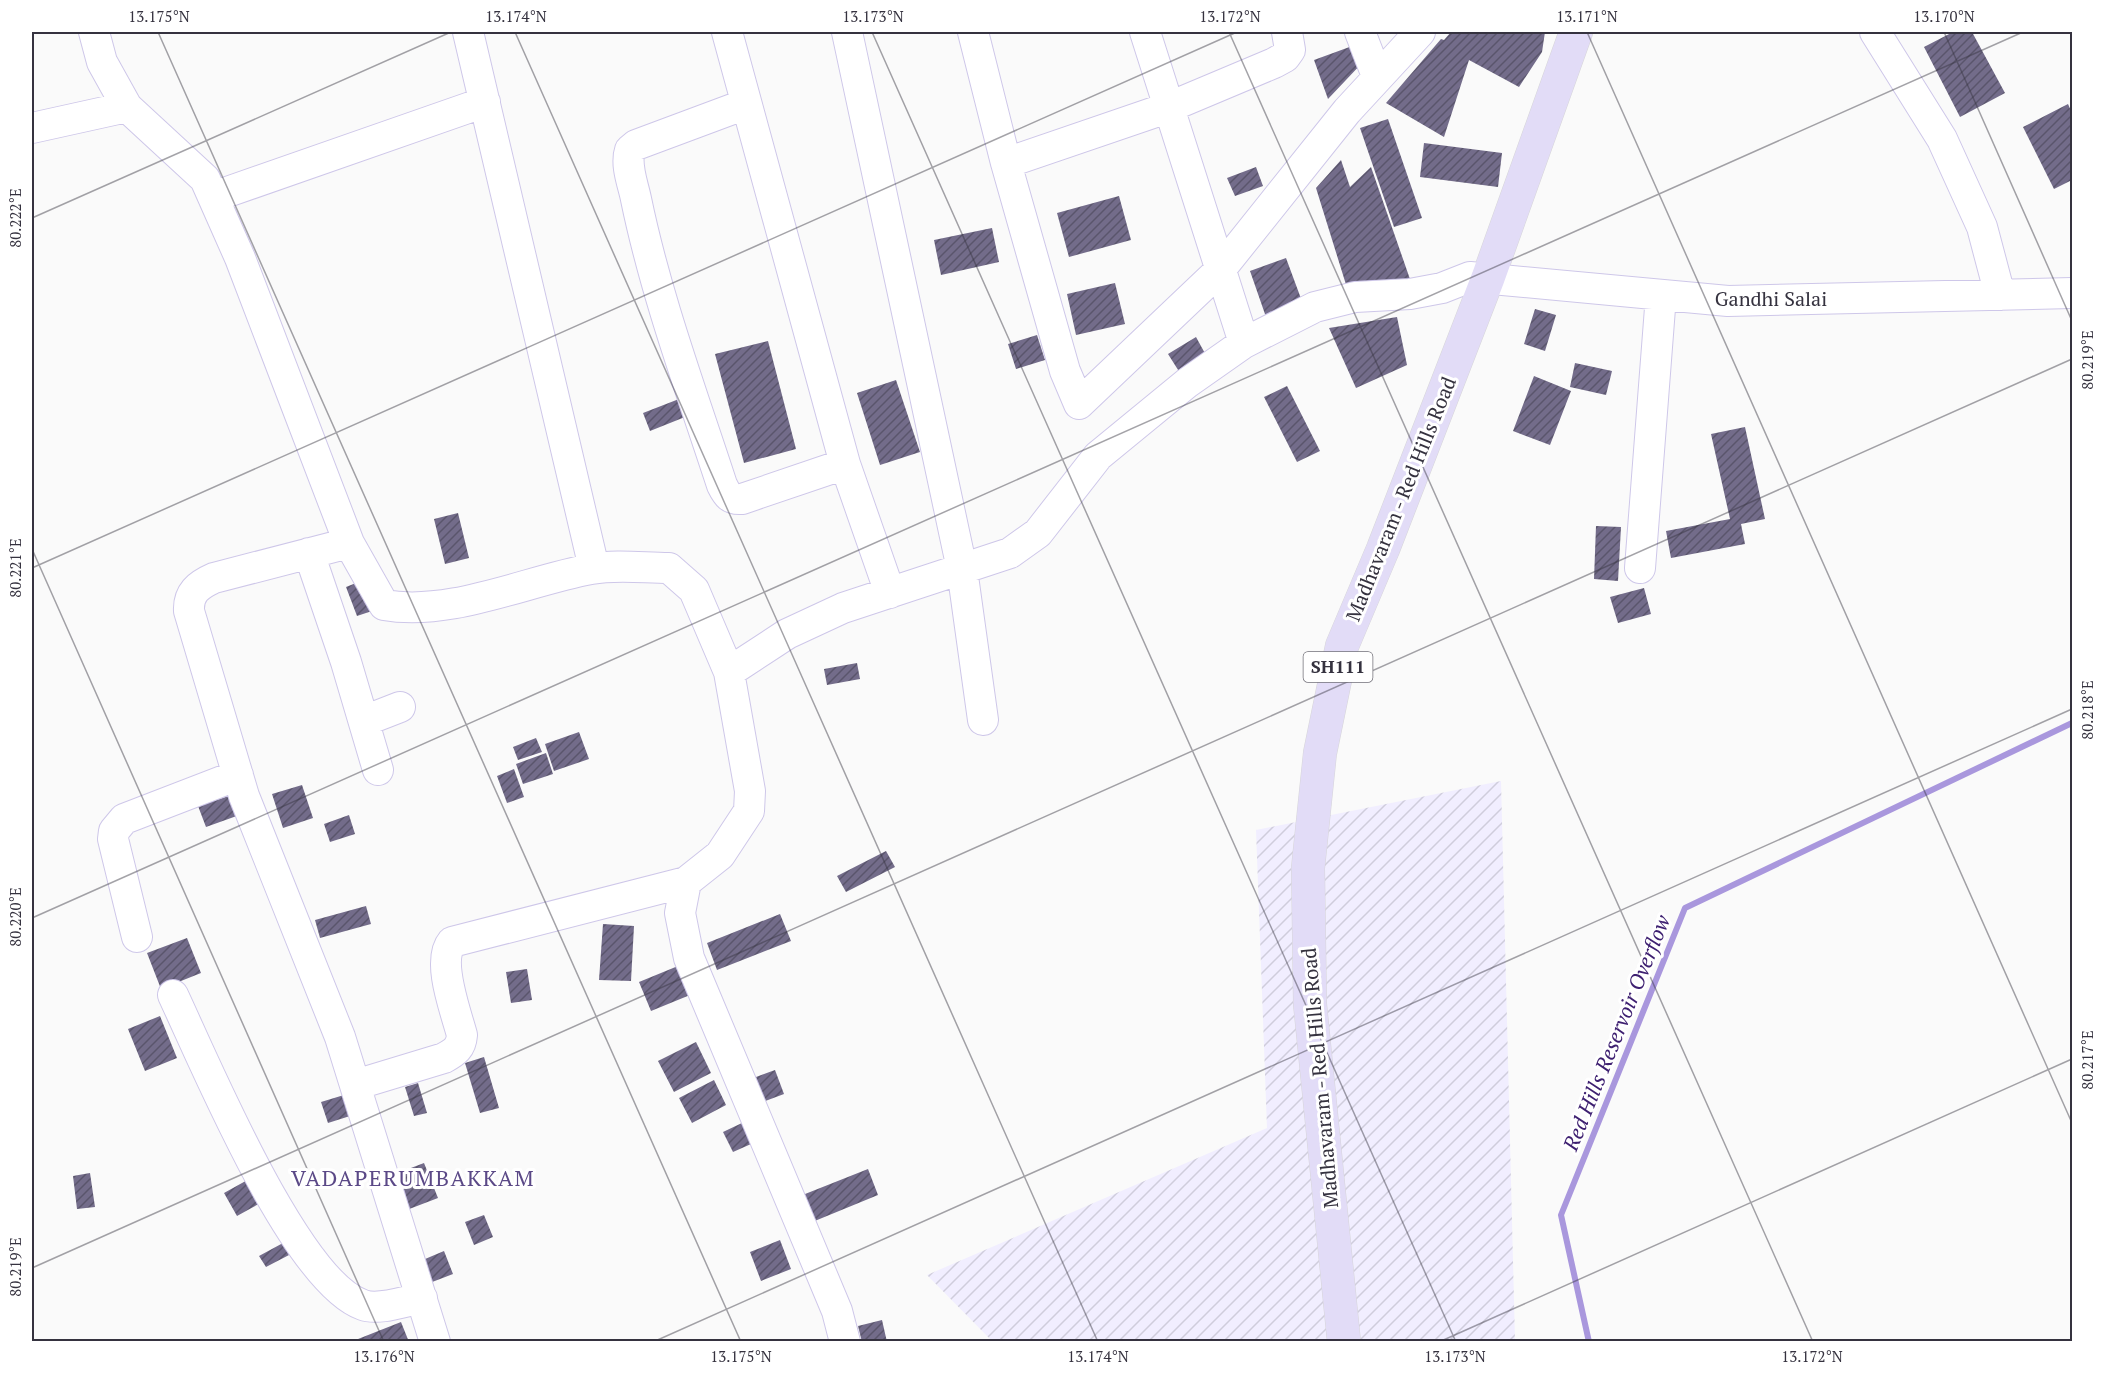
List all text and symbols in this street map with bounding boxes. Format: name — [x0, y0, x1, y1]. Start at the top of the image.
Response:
text: 13.175°N — [128, 6, 190, 26]
text: 13.174°N — [485, 6, 547, 26]
text: 13.173°N — [842, 6, 904, 26]
text: 13.172°N — [1199, 6, 1261, 26]
text: 13.171°N — [1556, 6, 1618, 26]
text: 13.170°N — [1913, 6, 1975, 26]
text: 80.222°E — [5, 188, 25, 248]
street label: Gandhi Salai — [1715, 285, 1827, 312]
text: 80.219°E — [2077, 330, 2097, 390]
street label: Madhavaram - Red Hills Road — [1339, 373, 1462, 625]
text: 80.221°E — [5, 538, 25, 598]
road number: SH111 — [1304, 652, 1372, 682]
text: 80.218°E — [2077, 680, 2097, 740]
text: 80.220°E — [5, 887, 25, 947]
water label: Red Hills Reservoir Overflow — [1556, 910, 1676, 1156]
street label: Madhavaram - Red Hills Road — [1295, 947, 1344, 1209]
text: 80.217°E — [2077, 1030, 2097, 1090]
district label: VADAPERUMBAKKAM — [291, 1163, 535, 1192]
text: 80.219°E — [5, 1237, 25, 1297]
text: 13.176°N — [353, 1346, 415, 1366]
text: 13.175°N — [710, 1346, 772, 1366]
text: 13.174°N — [1067, 1346, 1129, 1366]
text: 13.173°N — [1424, 1346, 1486, 1366]
text: 13.172°N — [1781, 1346, 1843, 1366]

